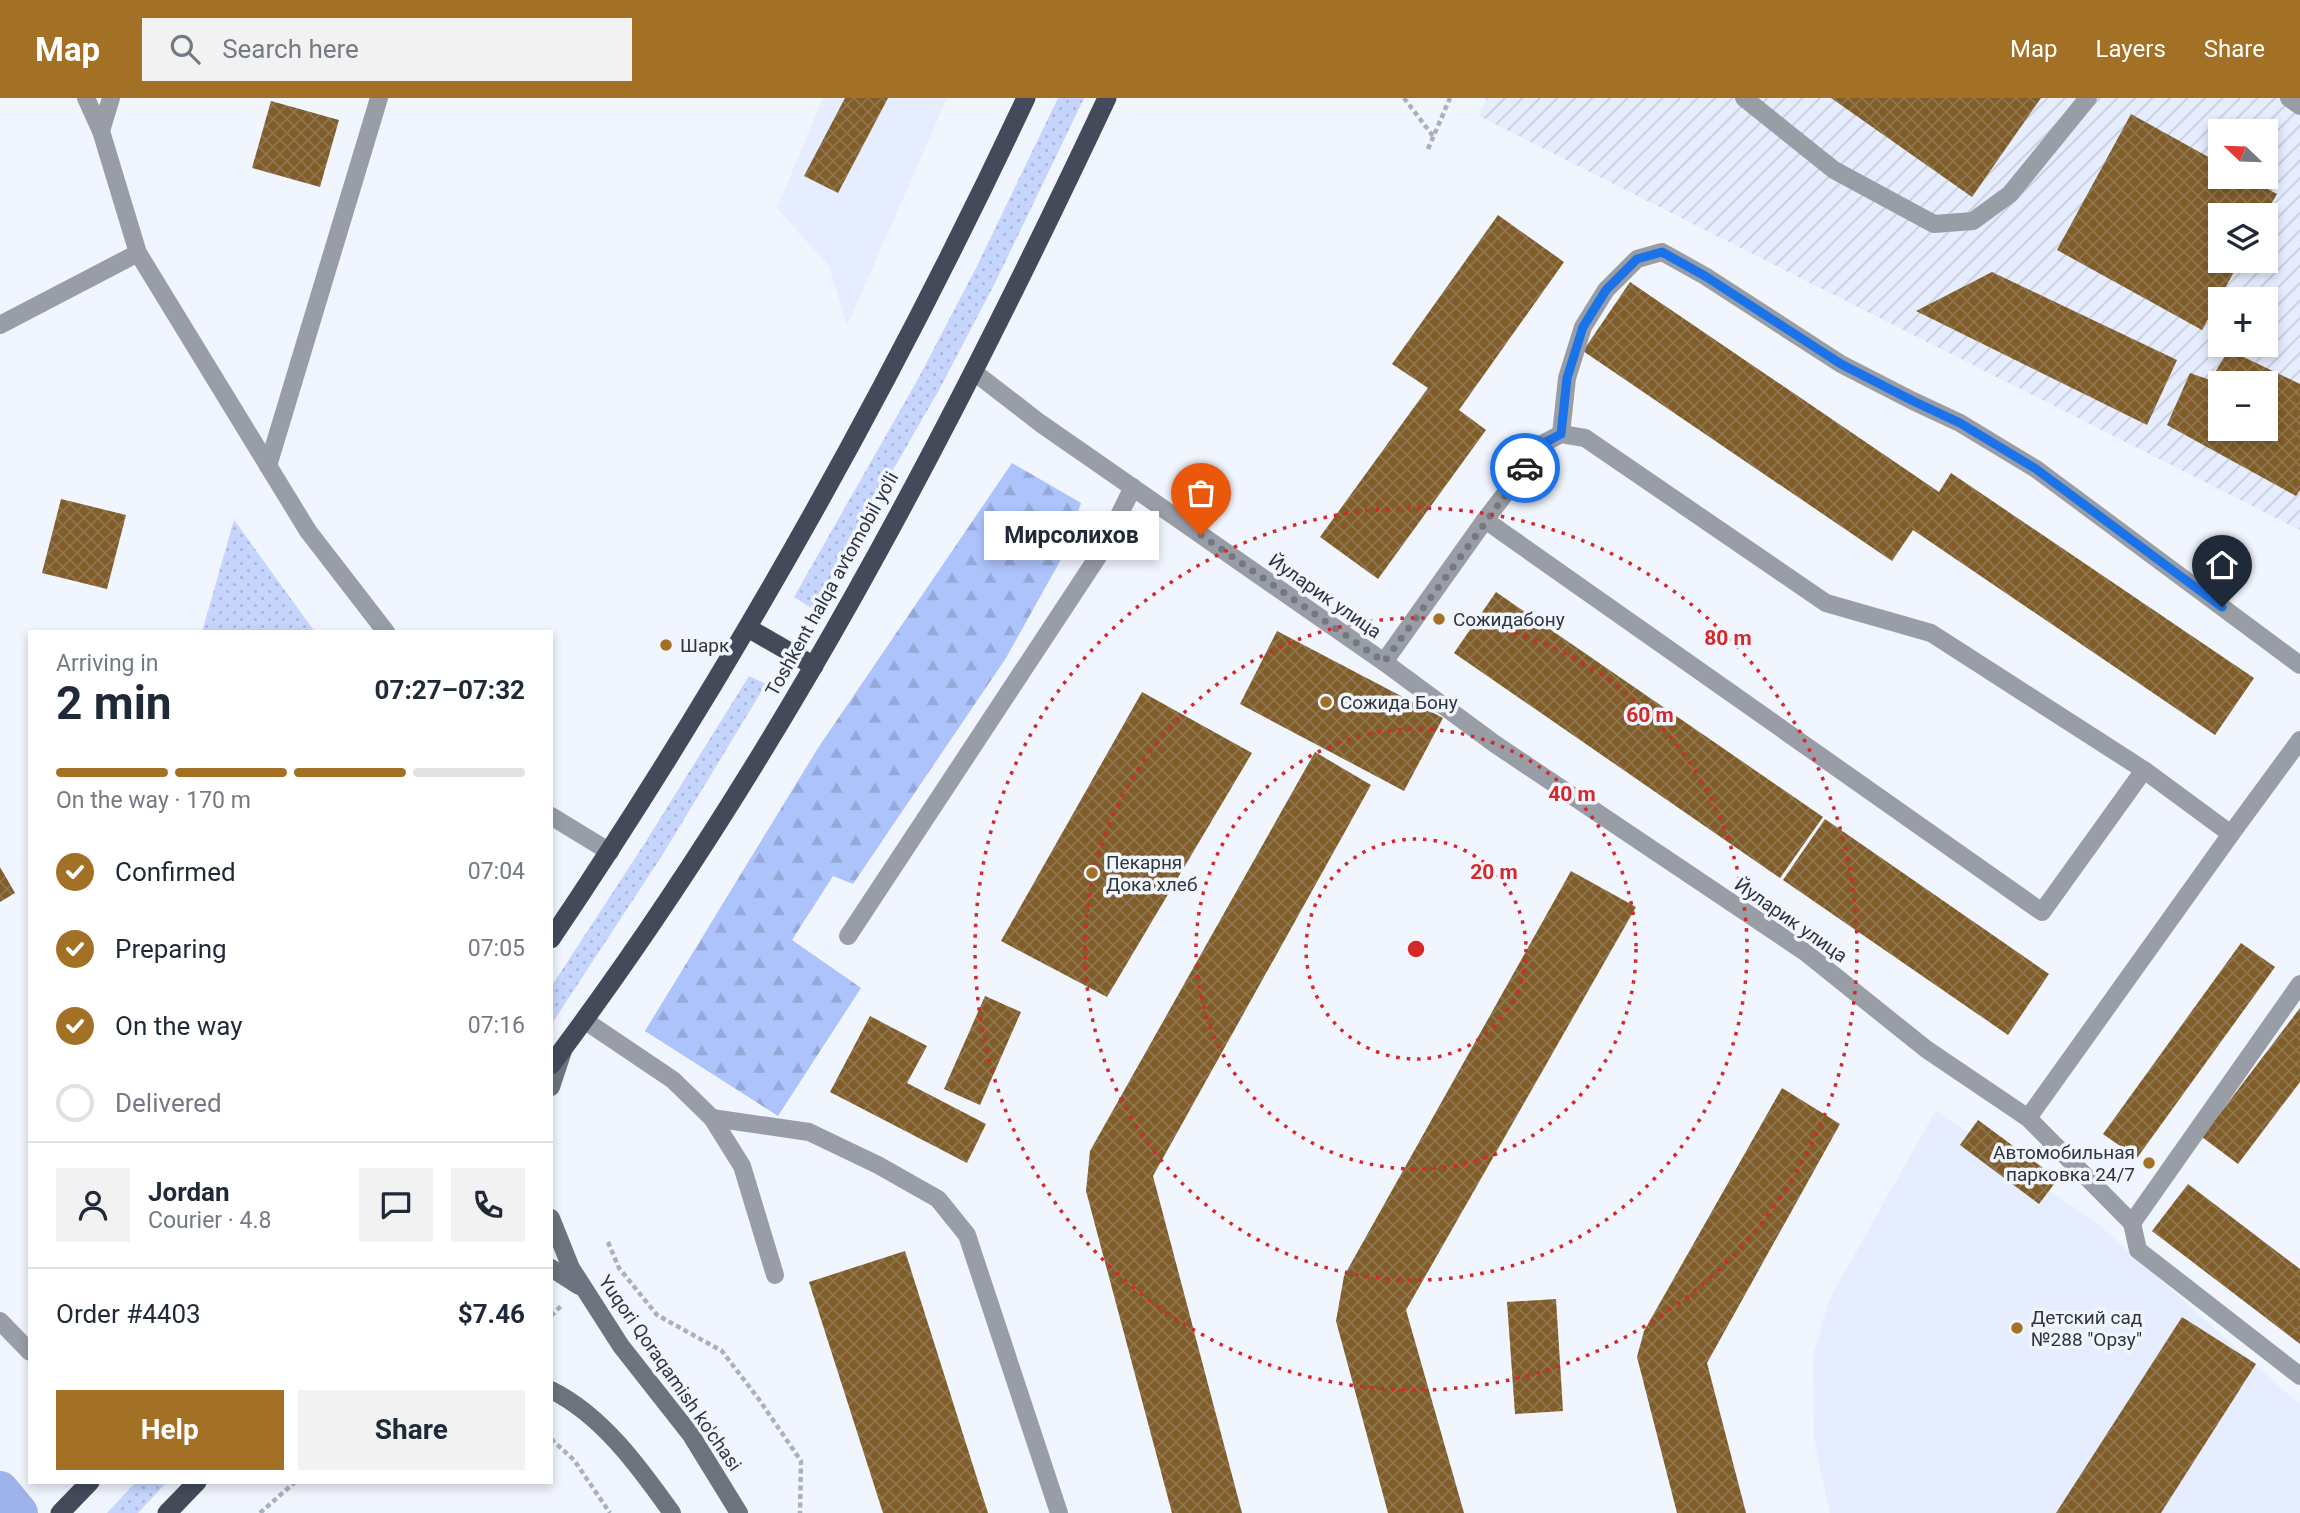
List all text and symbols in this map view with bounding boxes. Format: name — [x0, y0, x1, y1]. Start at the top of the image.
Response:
search box — [142, 18, 632, 81]
text: Map — [35, 30, 100, 69]
icon: search — [166, 30, 204, 68]
text: Search here — [222, 34, 359, 64]
text: Map — [2010, 35, 2058, 63]
text: Layers — [2096, 35, 2166, 63]
text: Share — [2204, 35, 2265, 63]
north arrow — [2208, 119, 2278, 189]
map controls — [2208, 119, 2278, 441]
button: layers — [2208, 203, 2278, 273]
button: + — [2208, 287, 2278, 357]
button: − — [2208, 371, 2278, 441]
courier — [1490, 433, 1560, 503]
icon: car — [1506, 449, 1544, 487]
pin — [1171, 463, 1231, 535]
street label: Toshkent halqa avtomobil yo'li — [761, 468, 903, 700]
icon: bag — [1182, 474, 1220, 512]
callout: Мирсолихов — [984, 510, 1159, 560]
text: Мирсолихов — [1004, 522, 1139, 549]
pin — [2192, 535, 2252, 607]
icon: home — [2203, 546, 2241, 584]
street label: Йуларик улица — [1264, 549, 1386, 643]
place label: Сожидабону — [1453, 608, 1565, 631]
marker: Сожидабону — [1431, 611, 1447, 627]
text: 80 m — [1704, 626, 1752, 650]
place label: Шарк — [680, 634, 730, 657]
marker: Шарк — [658, 637, 674, 653]
text: Arriving in — [56, 650, 159, 677]
text: 07:27–07:32 — [375, 675, 525, 705]
text: 2 min — [56, 676, 172, 730]
place label: Сожида Бону — [1340, 691, 1458, 714]
marker: Сожида Бону — [1318, 694, 1334, 710]
text: 60 m — [1626, 703, 1674, 727]
text: 40 m — [1548, 782, 1596, 806]
text: On the way · 170 m — [56, 787, 251, 814]
place label: Пекарня Дока хлеб — [1106, 851, 1197, 896]
icon: check — [56, 853, 94, 891]
text: Confirmed — [115, 857, 236, 887]
text: 07:04 — [468, 858, 525, 885]
text: 20 m — [1470, 860, 1518, 884]
marker: Пекарня Дока хлеб — [1084, 865, 1100, 881]
street label: Йуларик улица — [1730, 873, 1852, 967]
icon: check — [56, 930, 94, 968]
text: Preparing — [115, 934, 227, 964]
text: 07:05 — [468, 935, 525, 962]
centre of rings — [1404, 937, 1428, 961]
icon: check — [56, 1007, 94, 1045]
text: On the way — [115, 1011, 243, 1041]
text: 07:16 — [468, 1012, 525, 1039]
text: Delivered — [115, 1088, 222, 1118]
place label: Автомобильная парковка 24/7 — [1993, 1141, 2135, 1186]
marker: Автомобильная парковка 24/7 — [2141, 1155, 2157, 1171]
button: person — [56, 1168, 130, 1242]
button: chat — [359, 1168, 433, 1242]
button: phone — [451, 1168, 525, 1242]
text: Jordan — [148, 1177, 230, 1207]
text: Courier · 4.8 — [148, 1207, 271, 1234]
street label: Yuqori Qoraqamish ko'chasi — [594, 1271, 746, 1475]
text: Order #4403 — [56, 1299, 201, 1329]
text: $7.46 — [458, 1299, 525, 1329]
place label: Детский сад №288 "Орзу" — [2031, 1306, 2142, 1351]
marker: Детский сад №288 "Орзу" — [2009, 1320, 2025, 1336]
button: Help — [56, 1390, 284, 1470]
button: Share — [298, 1390, 525, 1470]

